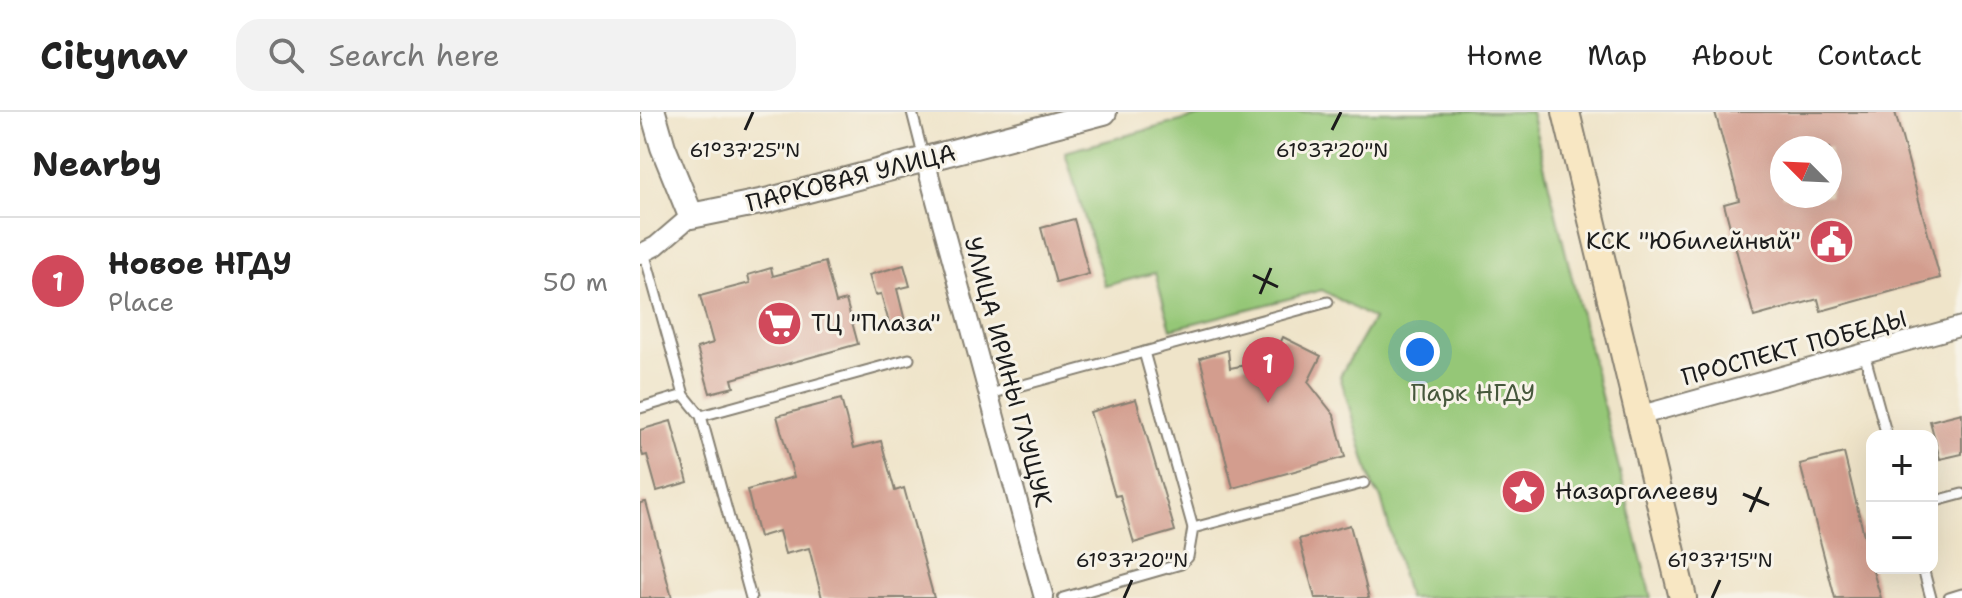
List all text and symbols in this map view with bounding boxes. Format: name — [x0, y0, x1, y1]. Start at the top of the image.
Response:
search box — [236, 19, 796, 91]
text: Citynav — [40, 30, 188, 81]
icon: search — [264, 33, 308, 77]
text: Search here — [328, 35, 500, 76]
text: Home — [1466, 36, 1543, 74]
text: Map — [1587, 36, 1647, 74]
text: About — [1691, 36, 1773, 74]
text: Contact — [1817, 36, 1922, 74]
north arrow — [1770, 136, 1842, 208]
text: 61°37'25"N — [690, 137, 800, 163]
street label: ПАРКОВАЯ УЛИЦА — [743, 137, 959, 219]
text: 61°37'20"N — [1276, 137, 1388, 163]
text: Nearby — [32, 141, 162, 187]
public building icon: КСК "Юбилейный" — [1808, 217, 1856, 265]
place label: КСК "Юбилейный" — [1586, 225, 1801, 257]
street label: УЛИЦА ИРИНЫ ГЛУЩУК — [957, 233, 1060, 511]
text: Новое НГДУ — [108, 243, 292, 284]
text: 1 — [52, 264, 64, 299]
text: 50 m — [543, 264, 608, 299]
text: Place — [108, 284, 174, 319]
supermarket icon: ТЦ "Плаза" — [756, 299, 804, 347]
street label: ПРОСПЕКТ ПОБЕДЫ — [1678, 303, 1910, 393]
place label: ТЦ "Плаза" — [811, 307, 941, 339]
your location — [1400, 332, 1440, 372]
pin: 1 — [1242, 337, 1294, 403]
park label: Парк НГДУ — [1411, 377, 1535, 409]
map controls — [1866, 430, 1938, 574]
button: + — [1866, 430, 1938, 502]
place icon: Назаргалееву — [1500, 467, 1548, 515]
place label: Назаргалееву — [1555, 475, 1719, 507]
button: − — [1866, 502, 1938, 574]
text: 61°37'20"N — [1076, 547, 1188, 573]
text: 61°37'15"N — [1667, 547, 1773, 573]

